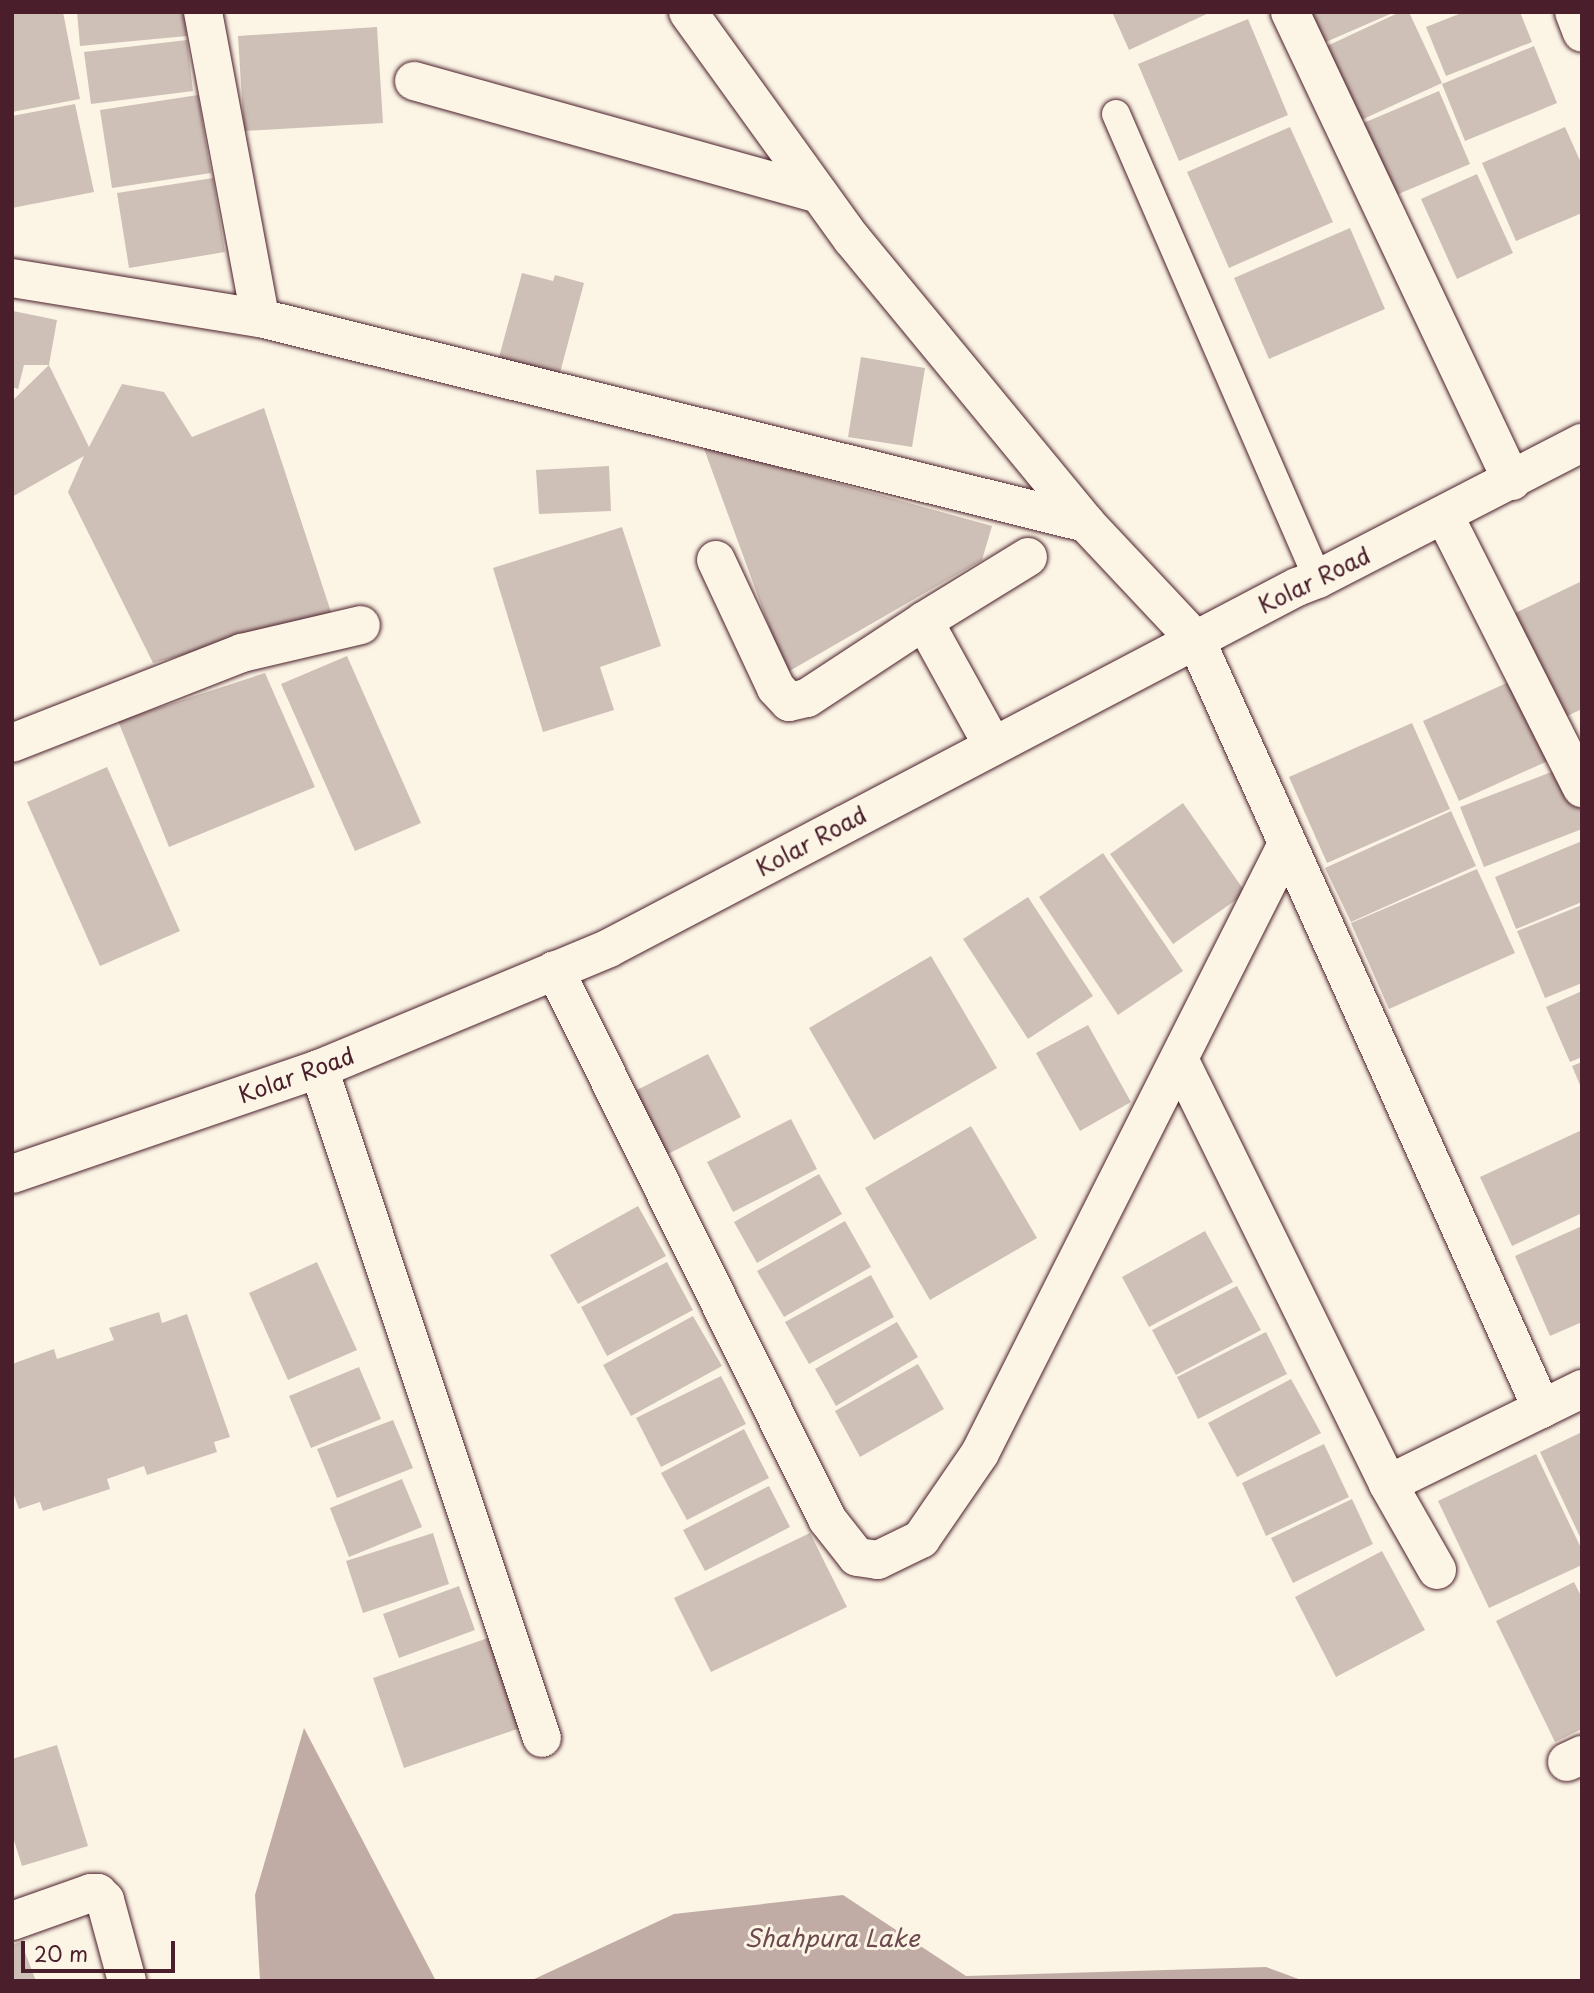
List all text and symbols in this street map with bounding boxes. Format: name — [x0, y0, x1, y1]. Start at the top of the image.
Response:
street label: Kolar Road — [1253, 541, 1375, 619]
street label: Kolar Road — [750, 800, 872, 882]
street label: Kolar Road — [234, 1041, 358, 1109]
water label: Shahpura Lake — [744, 1924, 920, 1952]
scale bar — [24, 1926, 178, 1970]
text: 20 m — [34, 1937, 88, 1969]

